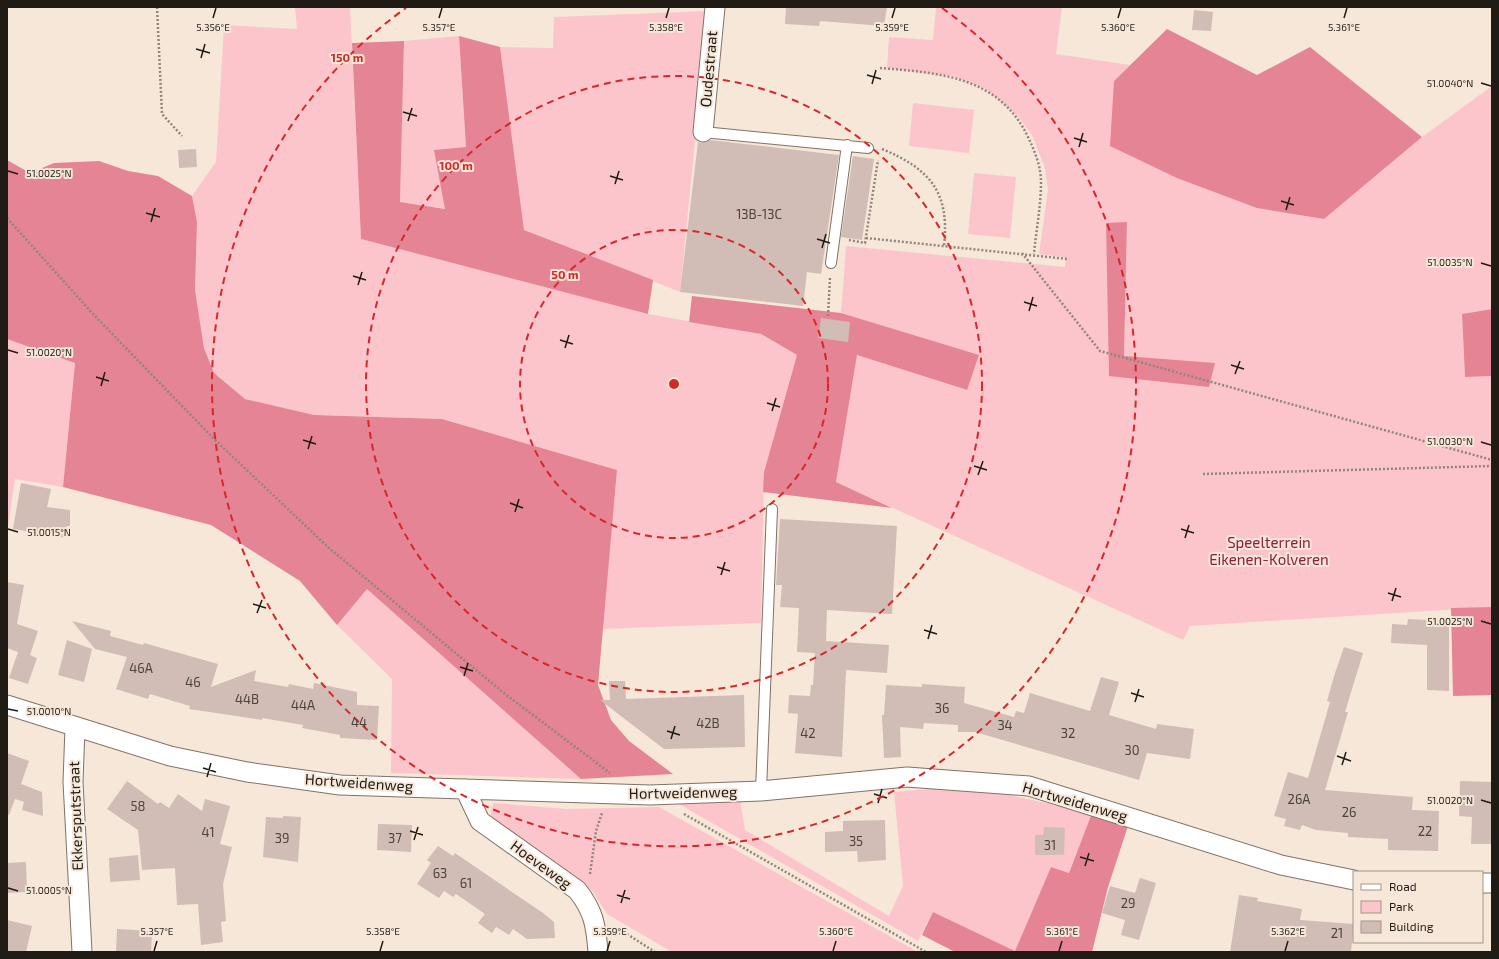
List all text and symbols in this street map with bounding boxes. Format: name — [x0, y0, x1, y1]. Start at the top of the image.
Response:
text: 5.356°E — [196, 21, 230, 33]
text: 5.357°E — [423, 21, 456, 33]
text: 5.358°E — [649, 21, 683, 33]
text: 5.359°E — [875, 21, 909, 33]
text: 5.360°E — [1101, 21, 1135, 33]
text: 5.361°E — [1328, 21, 1360, 33]
street label: Oudestraat — [696, 30, 720, 108]
text: 150 m — [331, 50, 363, 64]
text: 51.0040°N — [1427, 77, 1473, 89]
text: 100 m — [439, 158, 473, 172]
text: 51.0025°N — [26, 167, 72, 179]
house number: 13B-13C — [736, 206, 782, 222]
text: 51.0035°N — [1427, 256, 1473, 268]
text: 50 m — [551, 267, 579, 281]
text: 51.0020°N — [26, 346, 72, 358]
centre of rings — [667, 377, 681, 391]
text: 51.0030°N — [1427, 435, 1473, 447]
text: 51.0015°N — [27, 526, 71, 538]
park label: Speelterrein Eikenen-Kolveren — [1209, 533, 1329, 568]
text: 51.0025°N — [1427, 615, 1473, 627]
house number: 46A — [129, 660, 153, 676]
house number: 46 — [185, 674, 201, 690]
house number: 44B — [235, 691, 259, 707]
house number: 44A — [291, 697, 315, 713]
house number: 36 — [935, 700, 949, 716]
text: 51.0010°N — [27, 705, 71, 717]
house number: 44 — [351, 714, 367, 730]
house number: 42B — [696, 715, 720, 731]
house number: 34 — [997, 717, 1013, 733]
house number: 42 — [800, 725, 816, 741]
house number: 32 — [1061, 725, 1075, 741]
house number: 30 — [1124, 742, 1140, 758]
street label: Ekkersputstraat — [64, 761, 86, 871]
street label: Hortweidenweg — [304, 769, 414, 795]
street label: Hortweidenweg — [1021, 777, 1130, 825]
street label: Hortweidenweg — [629, 782, 738, 802]
house number: 26A — [1288, 791, 1310, 807]
text: 51.0020°N — [1427, 794, 1473, 806]
house number: 58 — [131, 798, 145, 814]
house number: 26 — [1342, 804, 1356, 820]
house number: 22 — [1418, 823, 1432, 839]
house number: 41 — [201, 824, 215, 840]
house number: 39 — [275, 830, 289, 846]
house number: 37 — [388, 830, 402, 846]
house number: 35 — [849, 833, 863, 849]
street label: Hoeveweg — [507, 836, 576, 893]
house number: 31 — [1044, 837, 1056, 853]
house number: 63 — [433, 865, 447, 881]
legend — [1353, 871, 1483, 943]
house number: 61 — [460, 875, 472, 891]
text: Road — [1389, 879, 1417, 893]
text: 51.0005°N — [26, 884, 72, 896]
house number: 29 — [1121, 895, 1135, 911]
text: Park — [1389, 899, 1414, 913]
text: Building — [1389, 919, 1434, 933]
text: 5.357°E — [141, 925, 174, 937]
text: 5.358°E — [366, 925, 400, 937]
text: 5.359°E — [593, 925, 627, 937]
text: 5.360°E — [819, 925, 853, 937]
text: 5.361°E — [1046, 925, 1078, 937]
text: 5.362°E — [1271, 925, 1305, 937]
house number: 21 — [1331, 925, 1343, 941]

